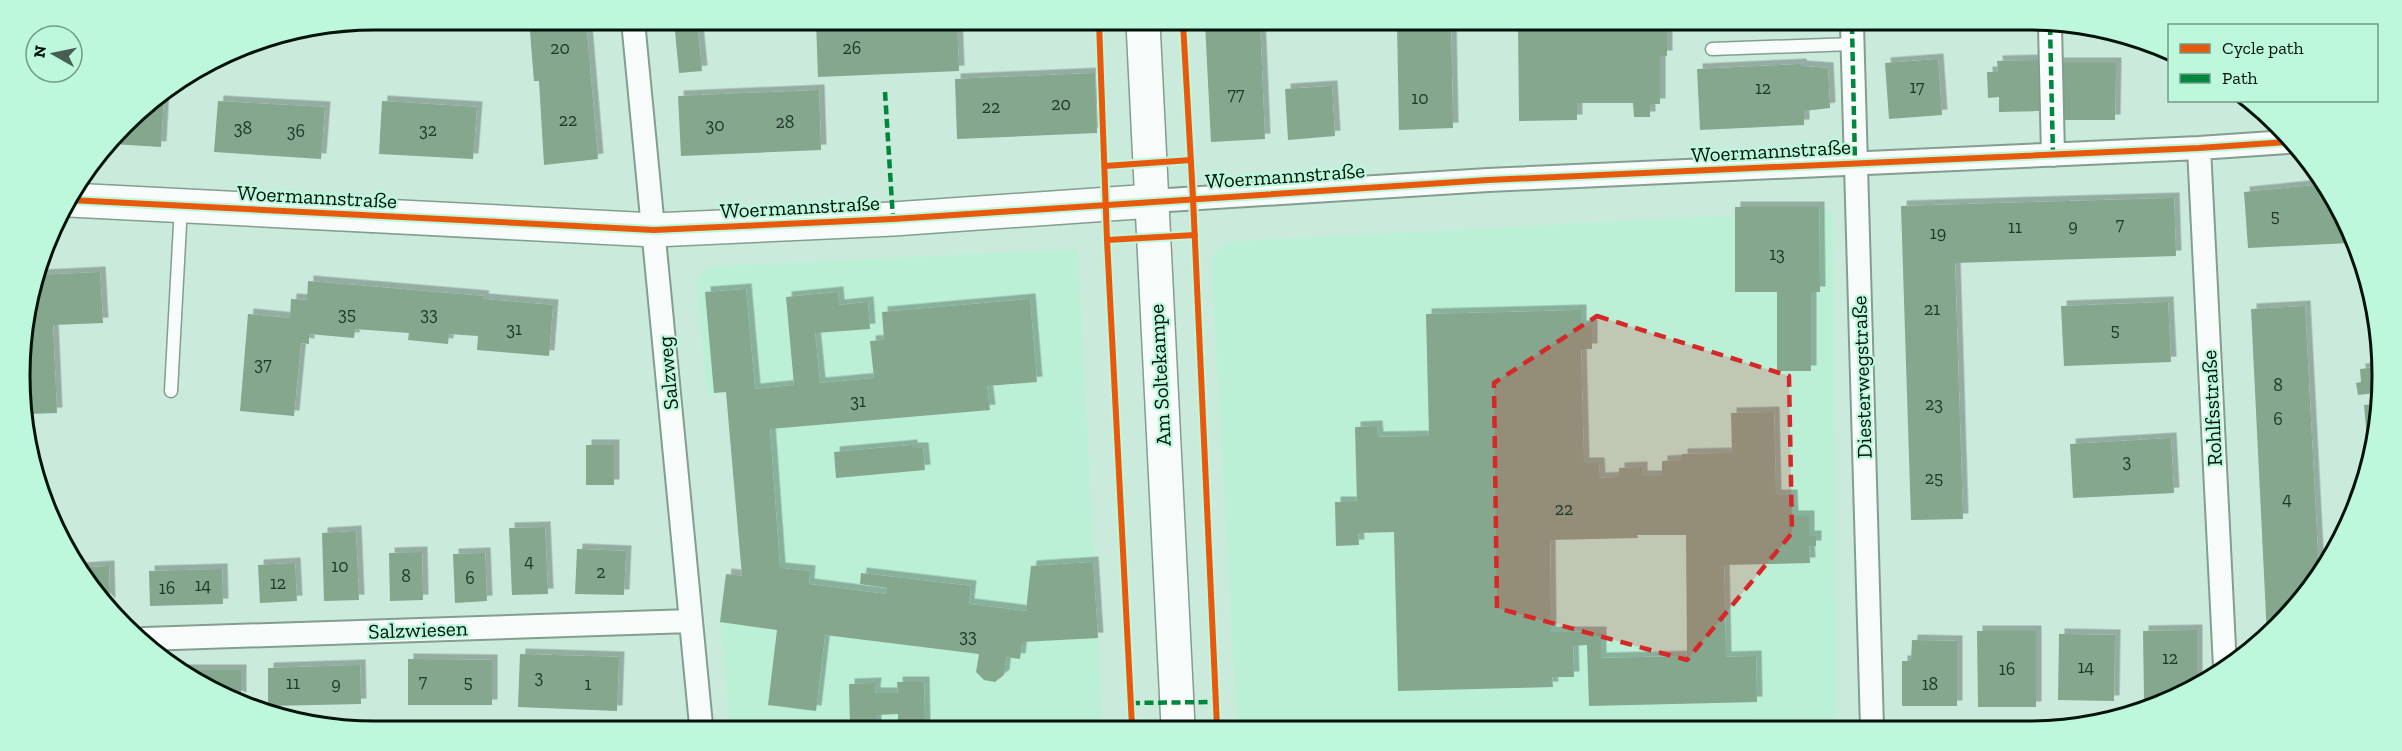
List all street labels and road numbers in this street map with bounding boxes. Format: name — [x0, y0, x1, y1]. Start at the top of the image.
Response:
street label: Woermannstraße — [1690, 134, 1852, 167]
street label: Woermannstraße — [1204, 157, 1366, 194]
street label: Woermannstraße — [236, 180, 398, 213]
street label: Woermannstraße — [719, 190, 881, 223]
street label: Diesterwegstraße — [1846, 295, 1877, 459]
street label: Am Soltekampe — [1143, 303, 1176, 447]
street label: Salzweg — [652, 335, 683, 411]
street label: Rohlfsstraße — [2196, 349, 2227, 467]
street label: Salzwiesen — [368, 615, 468, 644]

